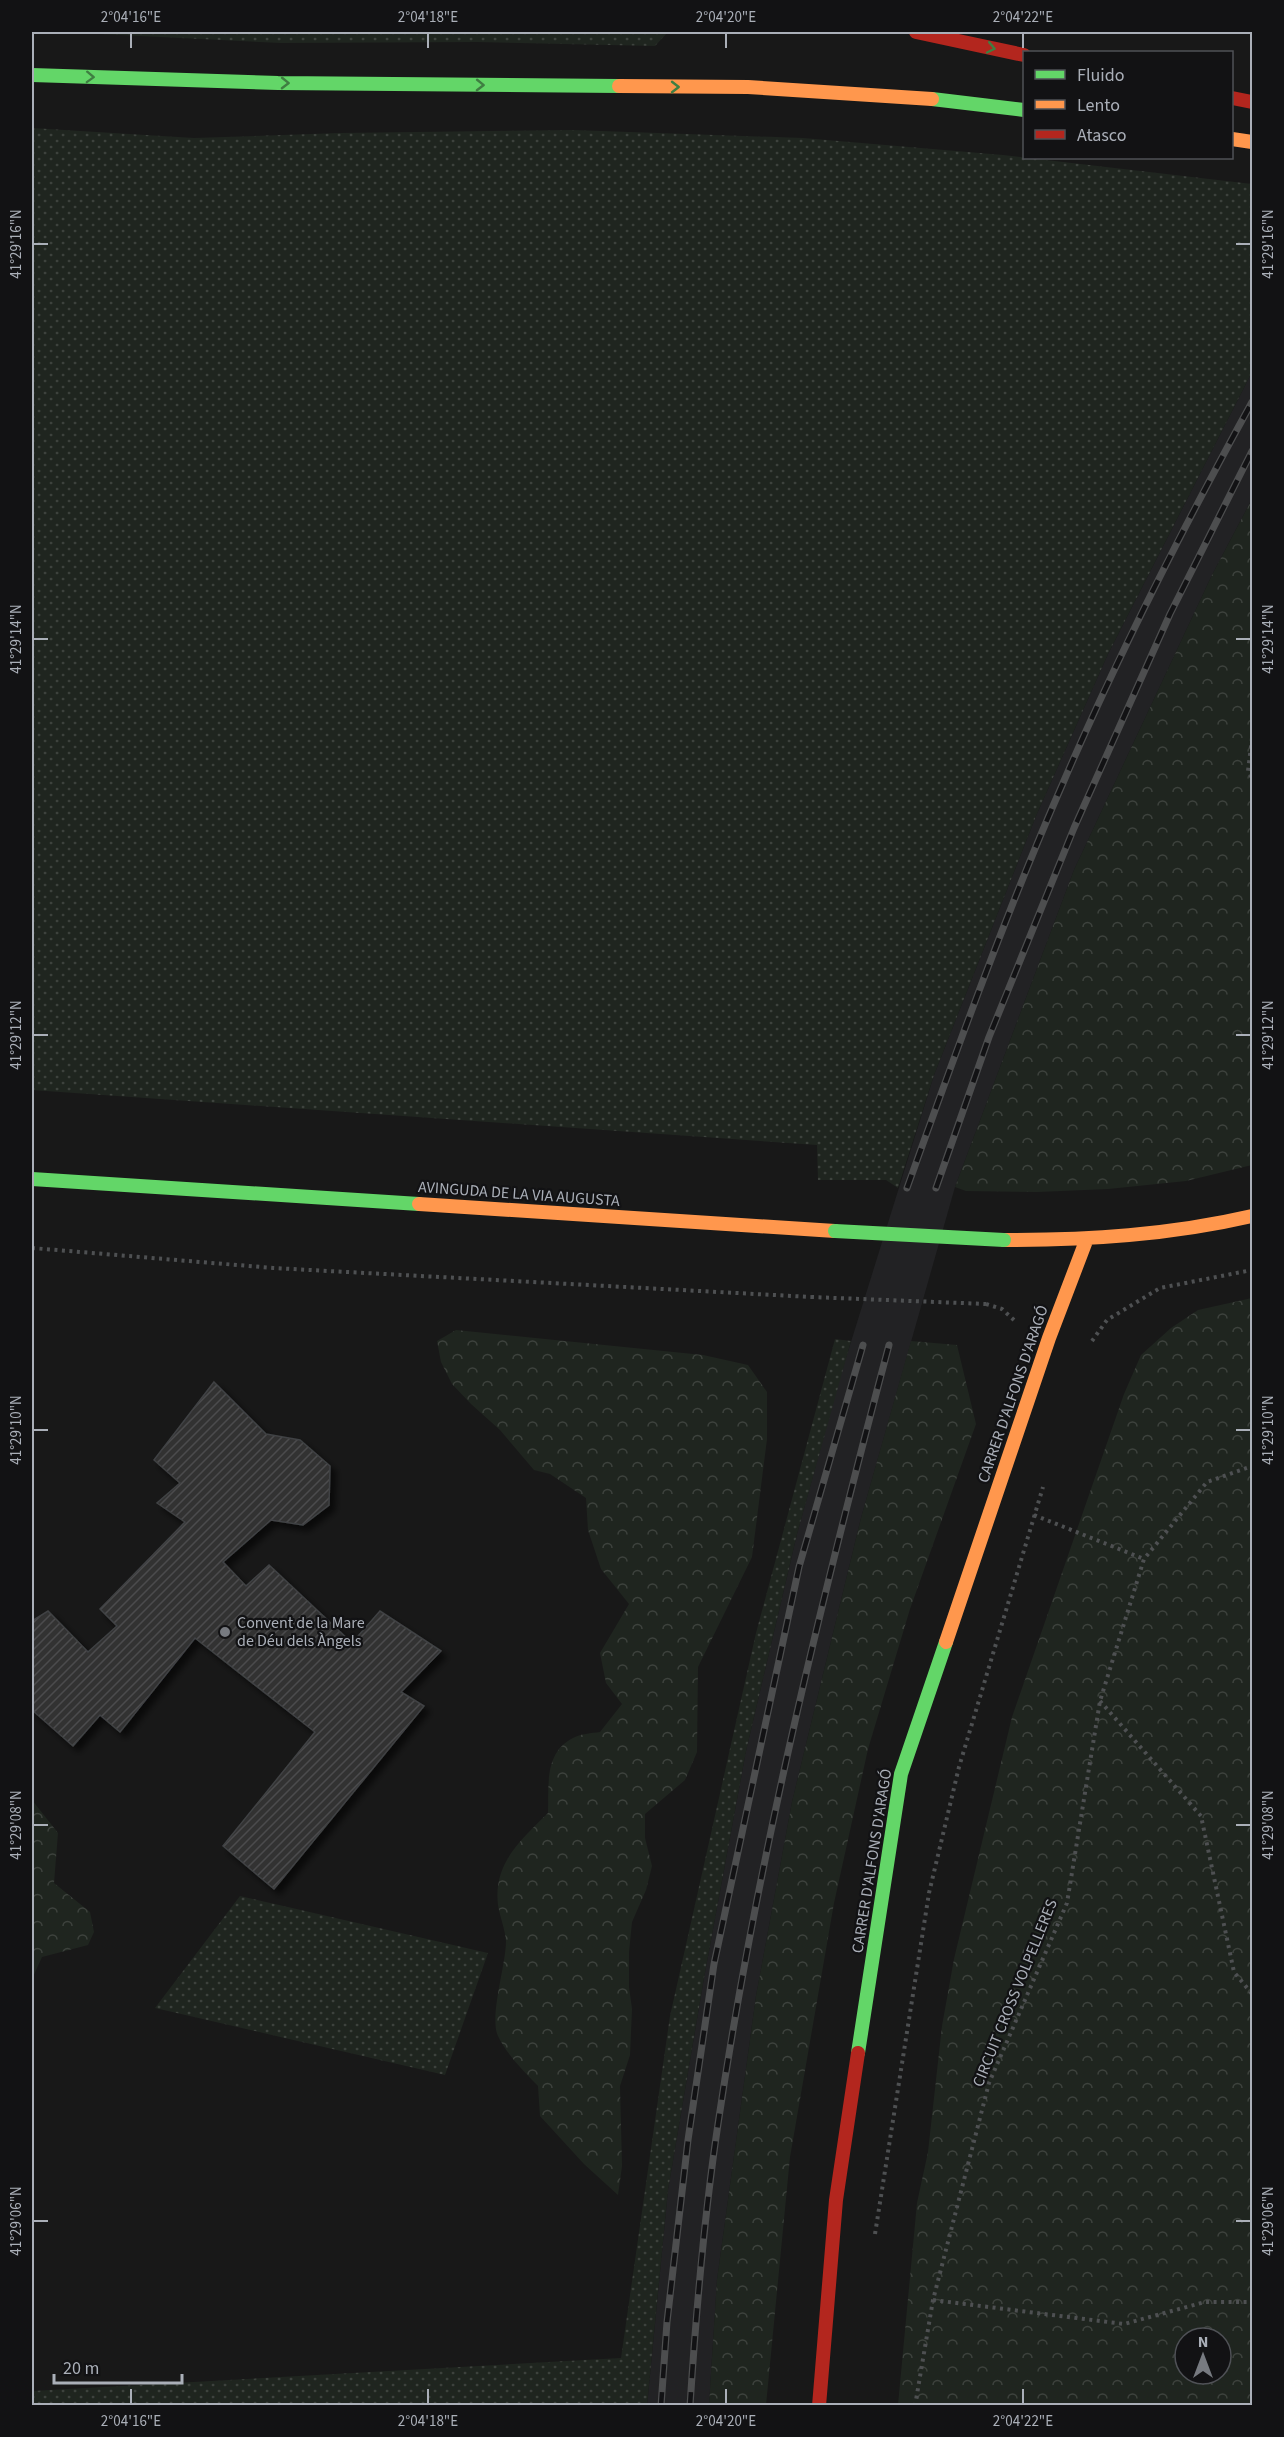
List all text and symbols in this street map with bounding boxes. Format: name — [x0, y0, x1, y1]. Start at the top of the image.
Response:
text: 2°04'16"E — [101, 7, 161, 28]
text: 2°04'18"E — [398, 7, 458, 28]
text: 2°04'20"E — [696, 7, 756, 28]
text: 2°04'22"E — [993, 7, 1053, 28]
one-way arrow — [986, 41, 996, 54]
legend — [1023, 51, 1233, 159]
text: Fluido — [1077, 63, 1124, 88]
one-way arrow — [85, 70, 94, 83]
one-way arrow — [280, 77, 289, 89]
one-way arrow — [475, 79, 484, 91]
one-way arrow — [670, 81, 679, 93]
text: Lento — [1077, 93, 1120, 118]
text: Atasco — [1077, 123, 1126, 148]
text: 41°29'16"N — [6, 209, 27, 279]
text: 41°29'16"N — [1258, 209, 1279, 279]
text: 41°29'14"N — [6, 604, 27, 674]
text: 41°29'14"N — [1258, 604, 1279, 674]
text: 41°29'12"N — [6, 1000, 27, 1070]
text: 41°29'12"N — [1258, 1000, 1279, 1070]
street label: AVINGUDA DE LA VIA AUGUSTA — [417, 1176, 621, 1212]
street label: CARRER D'ALFONS D'ARAGÓ — [972, 1302, 1054, 1486]
text: 41°29'10"N — [6, 1395, 27, 1465]
text: 41°29'10"N — [1258, 1395, 1279, 1465]
place label: Convent de la Mare de Déu dels Àngels — [237, 1612, 365, 1652]
marker: Convent de la Mare de Déu dels Àngels — [218, 1625, 232, 1639]
street label: CARRER D'ALFONS D'ARAGÓ — [847, 1767, 897, 1955]
text: 41°29'08"N — [6, 1790, 27, 1860]
text: 41°29'08"N — [1258, 1790, 1279, 1860]
street label: CIRCUIT CROSS VOLPELLERES — [967, 1896, 1063, 2090]
text: 41°29'06"N — [6, 2186, 27, 2256]
text: 41°29'06"N — [1258, 2186, 1279, 2256]
north arrow — [1173, 2326, 1233, 2386]
text: N — [1198, 2331, 1208, 2353]
scale bar — [54, 2347, 182, 2385]
text: 20 m — [63, 2356, 99, 2381]
text: 2°04'16"E — [101, 2411, 161, 2432]
text: 2°04'18"E — [398, 2411, 458, 2432]
text: 2°04'20"E — [696, 2411, 756, 2432]
text: 2°04'22"E — [993, 2411, 1053, 2432]

